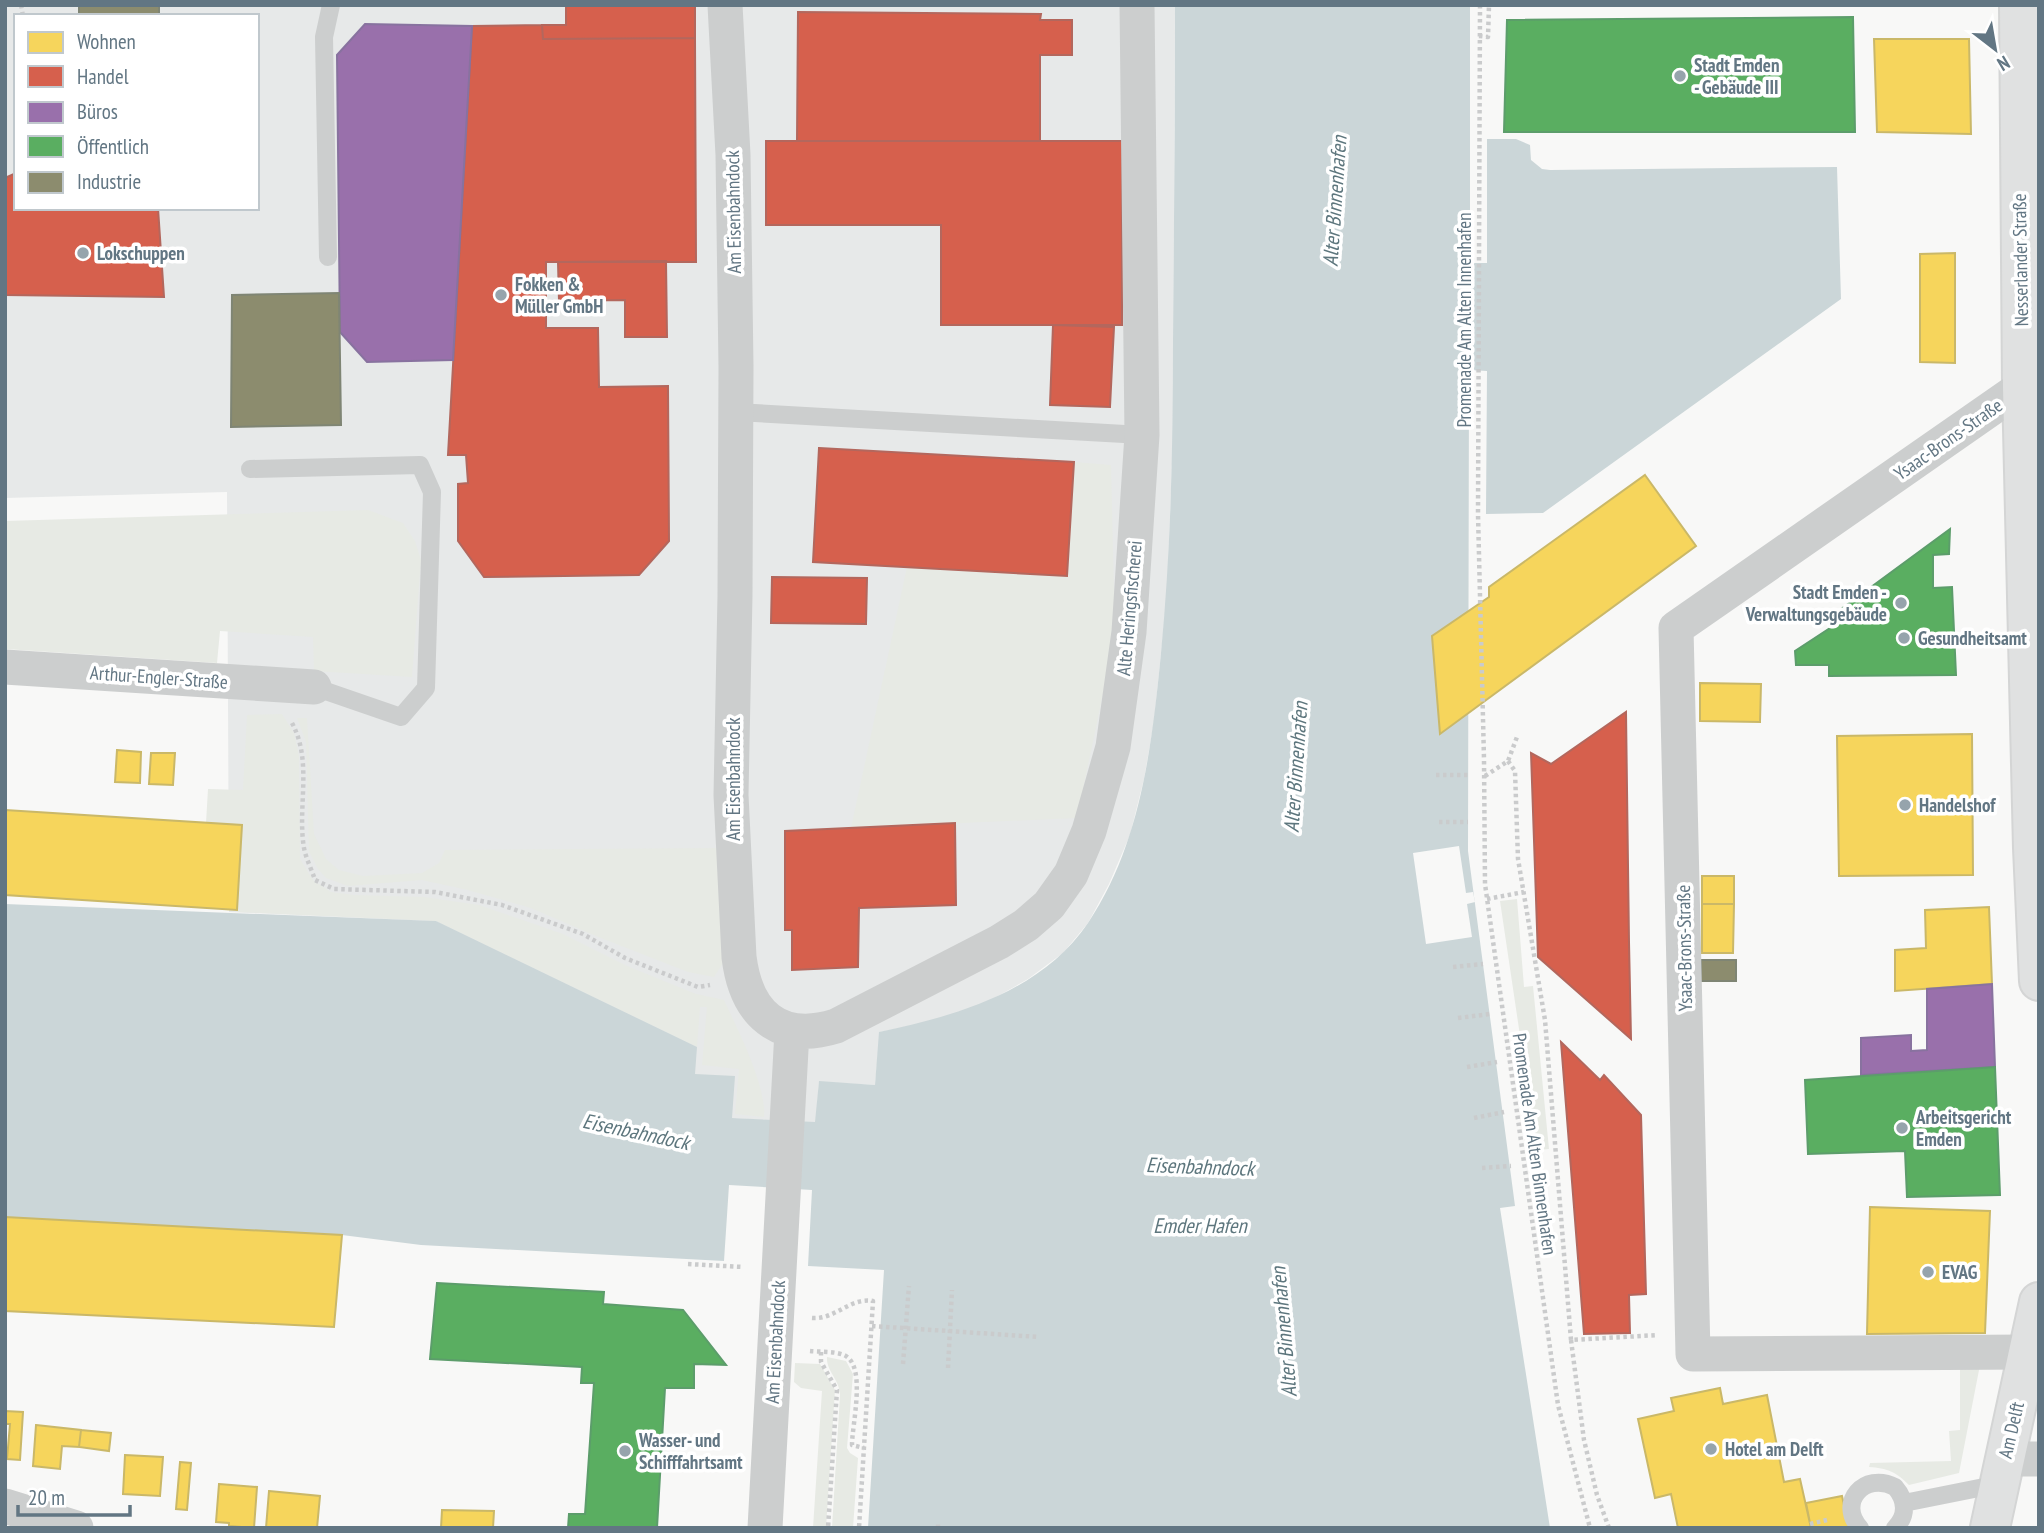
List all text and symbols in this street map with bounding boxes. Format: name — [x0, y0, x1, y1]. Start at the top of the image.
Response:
legend — [14, 14, 259, 210]
north arrow — [1960, 14, 2030, 84]
text: Wohnen — [77, 28, 136, 55]
text: N — [1993, 51, 2014, 77]
place label: Stadt Emden - Gebäude III — [1694, 53, 1779, 99]
text: Handel — [77, 63, 129, 90]
marker: Stadt Emden - Gebäude III — [1672, 68, 1688, 84]
text: Büros — [77, 98, 118, 125]
text: Öffentlich — [77, 133, 149, 160]
water label: Alter Binnenhafen — [1316, 133, 1353, 267]
street label: Am Eisenbahndock — [720, 149, 746, 274]
text: Industrie — [77, 168, 141, 195]
street label: Nesserlander Straße — [2007, 193, 2033, 327]
street label: Promenade Am Alten Innenhafen — [1452, 213, 1476, 427]
place label: Lokschuppen — [97, 241, 185, 265]
marker: Lokschuppen — [75, 245, 91, 261]
place label: Fokken & Müller GmbH — [515, 272, 603, 318]
marker: Fokken & Müller GmbH — [493, 287, 509, 303]
street label: Ysaac-Brons-Straße — [1889, 393, 2007, 485]
street label: Alte Heringsfischerei — [1111, 539, 1147, 677]
place label: Stadt Emden - Verwaltungsgebäude — [1745, 580, 1887, 626]
marker: Stadt Emden - Verwaltungsgebäude — [1893, 595, 1909, 611]
place label: Gesundheitsamt — [1918, 626, 2027, 650]
marker: Gesundheitsamt — [1896, 630, 1912, 646]
street label: Arthur-Engler-Straße — [89, 660, 229, 694]
water label: Alter Binnenhafen — [1277, 699, 1314, 833]
street label: Am Eisenbahndock — [721, 717, 745, 841]
place label: Handelshof — [1919, 793, 1996, 817]
marker: Handelshof — [1897, 797, 1913, 813]
street label: Ysaac-Brons-Straße — [1671, 884, 1697, 1012]
street label: Promenade Am Alten Binnenhafen — [1508, 1032, 1562, 1256]
place label: Arbeitsgericht Emden — [1915, 1105, 2012, 1151]
water label: Eisenbahndock — [580, 1107, 695, 1157]
marker: Arbeitsgericht Emden — [1894, 1120, 1910, 1136]
water label: Eisenbahndock — [1145, 1151, 1257, 1182]
water label: Emder Hafen — [1153, 1212, 1248, 1239]
place label: EVAG — [1942, 1260, 1977, 1284]
water label: Alter Binnenhafen — [1264, 1264, 1303, 1398]
marker: EVAG — [1920, 1264, 1936, 1280]
street label: Am Eisenbahndock — [760, 1279, 790, 1404]
street label: Am Delft — [1993, 1399, 2029, 1461]
place label: Wasser- und Schifffahrtsamt — [638, 1428, 743, 1474]
place label: Hotel am Delft — [1725, 1437, 1824, 1461]
marker: Hotel am Delft — [1703, 1441, 1719, 1457]
marker: Wasser- und Schifffahrtsamt — [617, 1443, 633, 1459]
scale bar — [18, 1474, 130, 1518]
text: 20 m — [28, 1484, 65, 1511]

